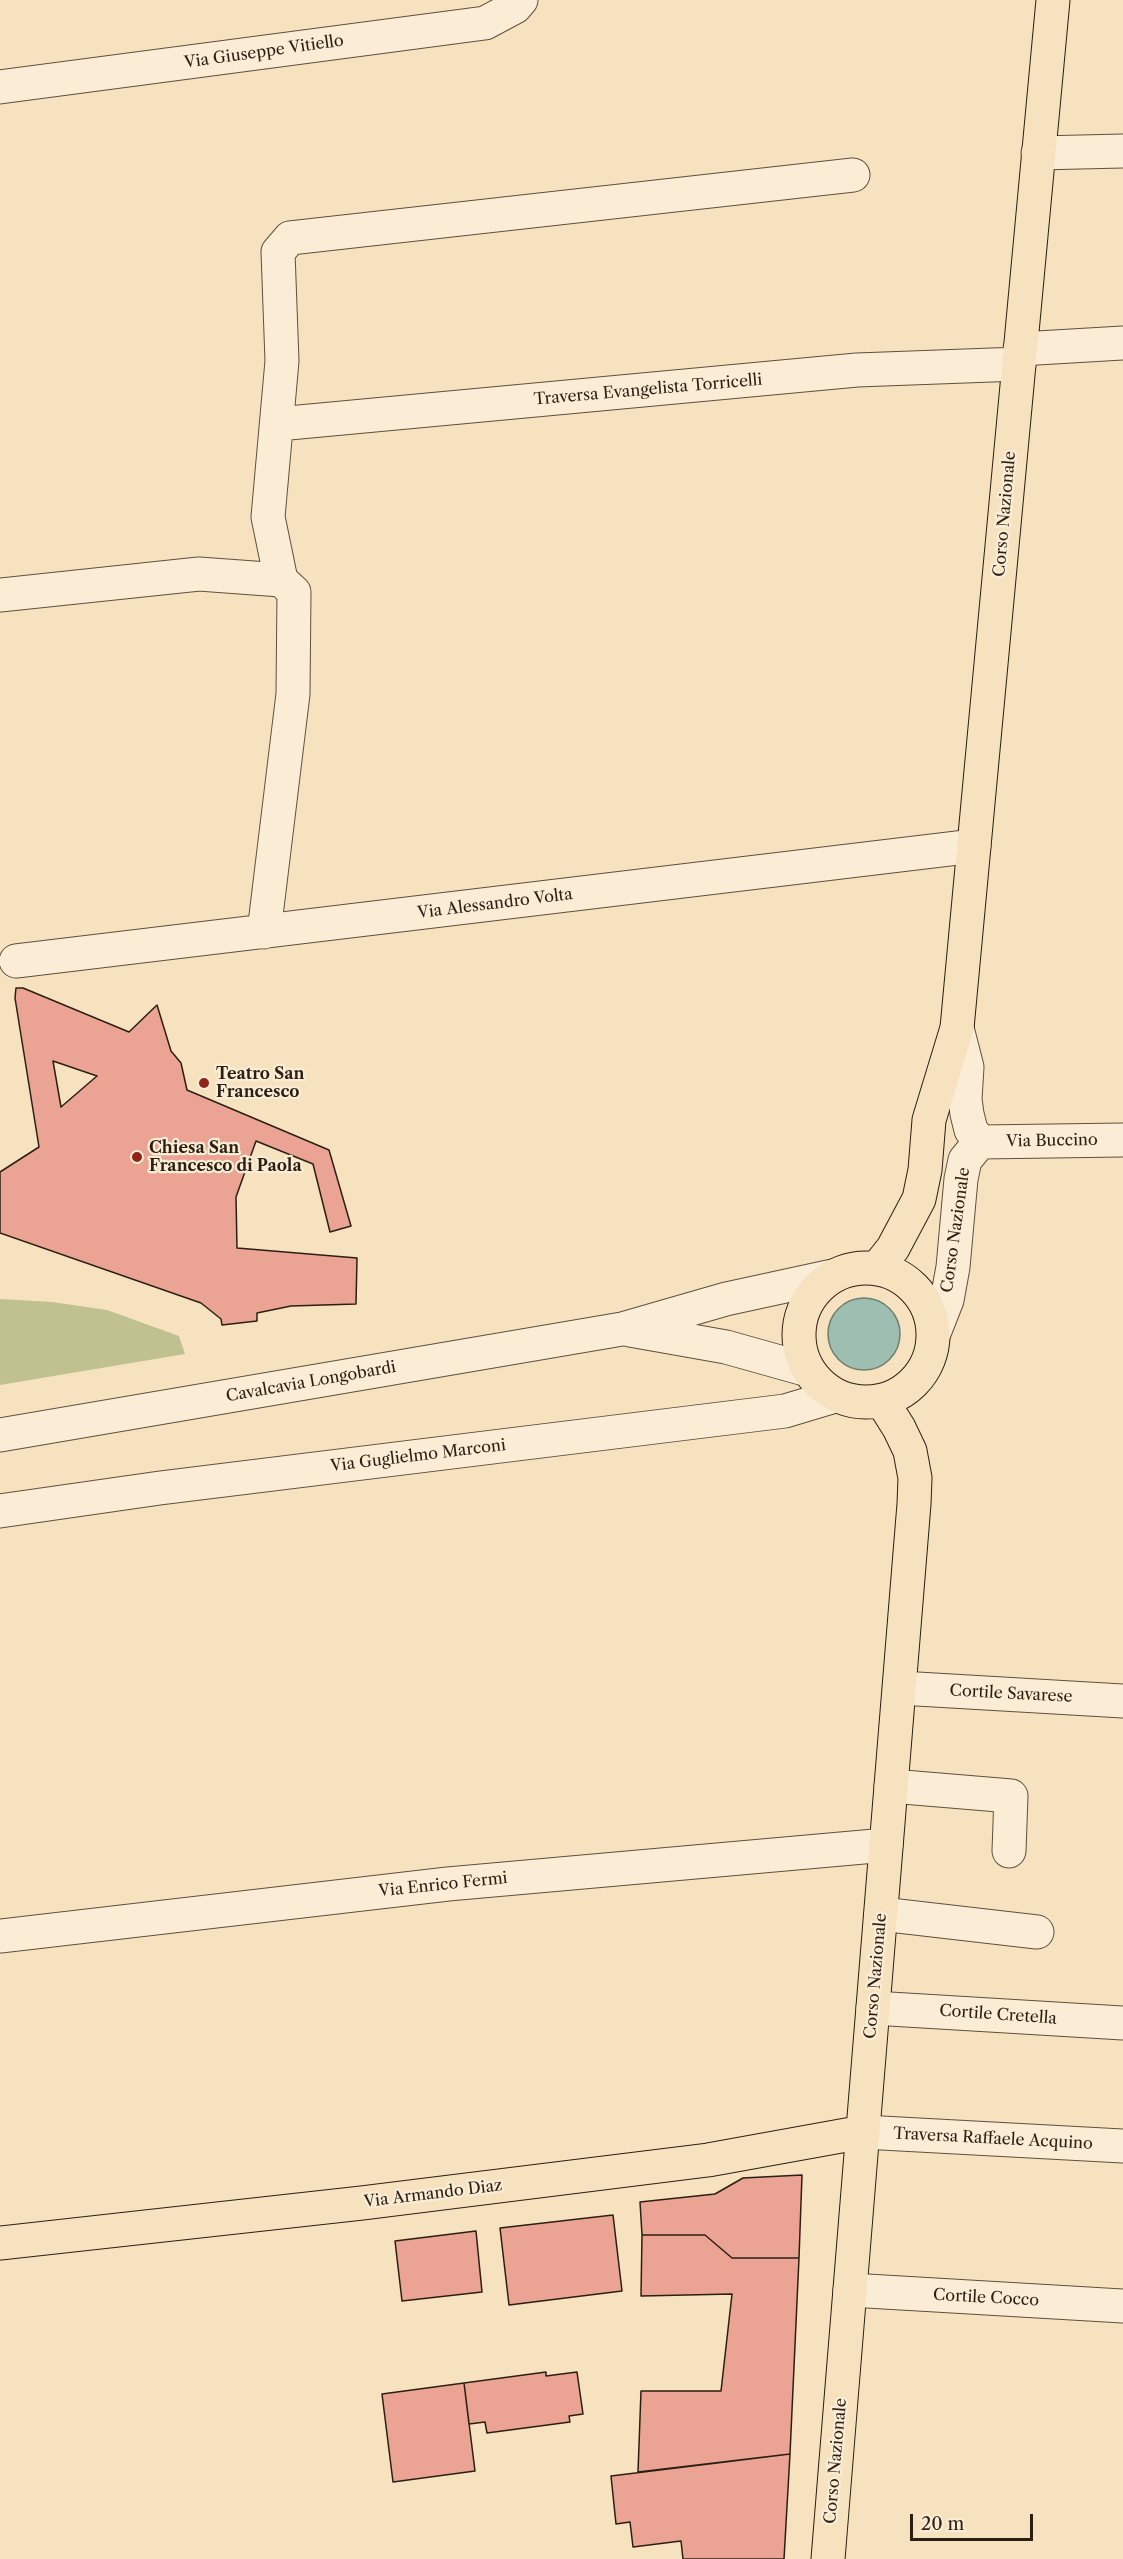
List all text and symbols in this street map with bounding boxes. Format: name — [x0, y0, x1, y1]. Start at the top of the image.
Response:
street label: Via Giuseppe Vitiello — [183, 31, 345, 73]
street label: Traversa Evangelista Torricelli — [533, 370, 763, 410]
street label: Corso Nazionale — [990, 450, 1020, 578]
street label: Via Alessandro Volta — [416, 885, 574, 923]
place label: Teatro San Francesco — [216, 1064, 304, 1102]
marker: Teatro San Francesco — [197, 1076, 211, 1090]
street label: Via Buccino — [1006, 1131, 1098, 1151]
place label: Chiesa San Francesco di Paola — [149, 1138, 302, 1176]
marker: Chiesa San Francesco di Paola — [130, 1150, 144, 1164]
street label: Corso Nazionale — [938, 1166, 974, 1294]
street label: Cavalcavia Longobardi — [225, 1358, 397, 1406]
street label: Via Guglielmo Marconi — [329, 1436, 507, 1476]
street label: Cortile Savarese — [949, 1681, 1073, 1707]
street label: Via Enrico Fermi — [378, 1869, 508, 1901]
street label: Corso Nazionale — [861, 1912, 891, 2040]
street label: Cortile Cretella — [939, 2001, 1057, 2029]
street label: Traversa Raffaele Acquino — [893, 2124, 1093, 2154]
street label: Via Armando Diaz — [363, 2176, 503, 2212]
street label: Cortile Cocco — [933, 2286, 1039, 2310]
street label: Corso Nazionale — [821, 2397, 851, 2525]
scale bar — [913, 2502, 1036, 2540]
text: 20 m — [921, 2513, 964, 2535]

